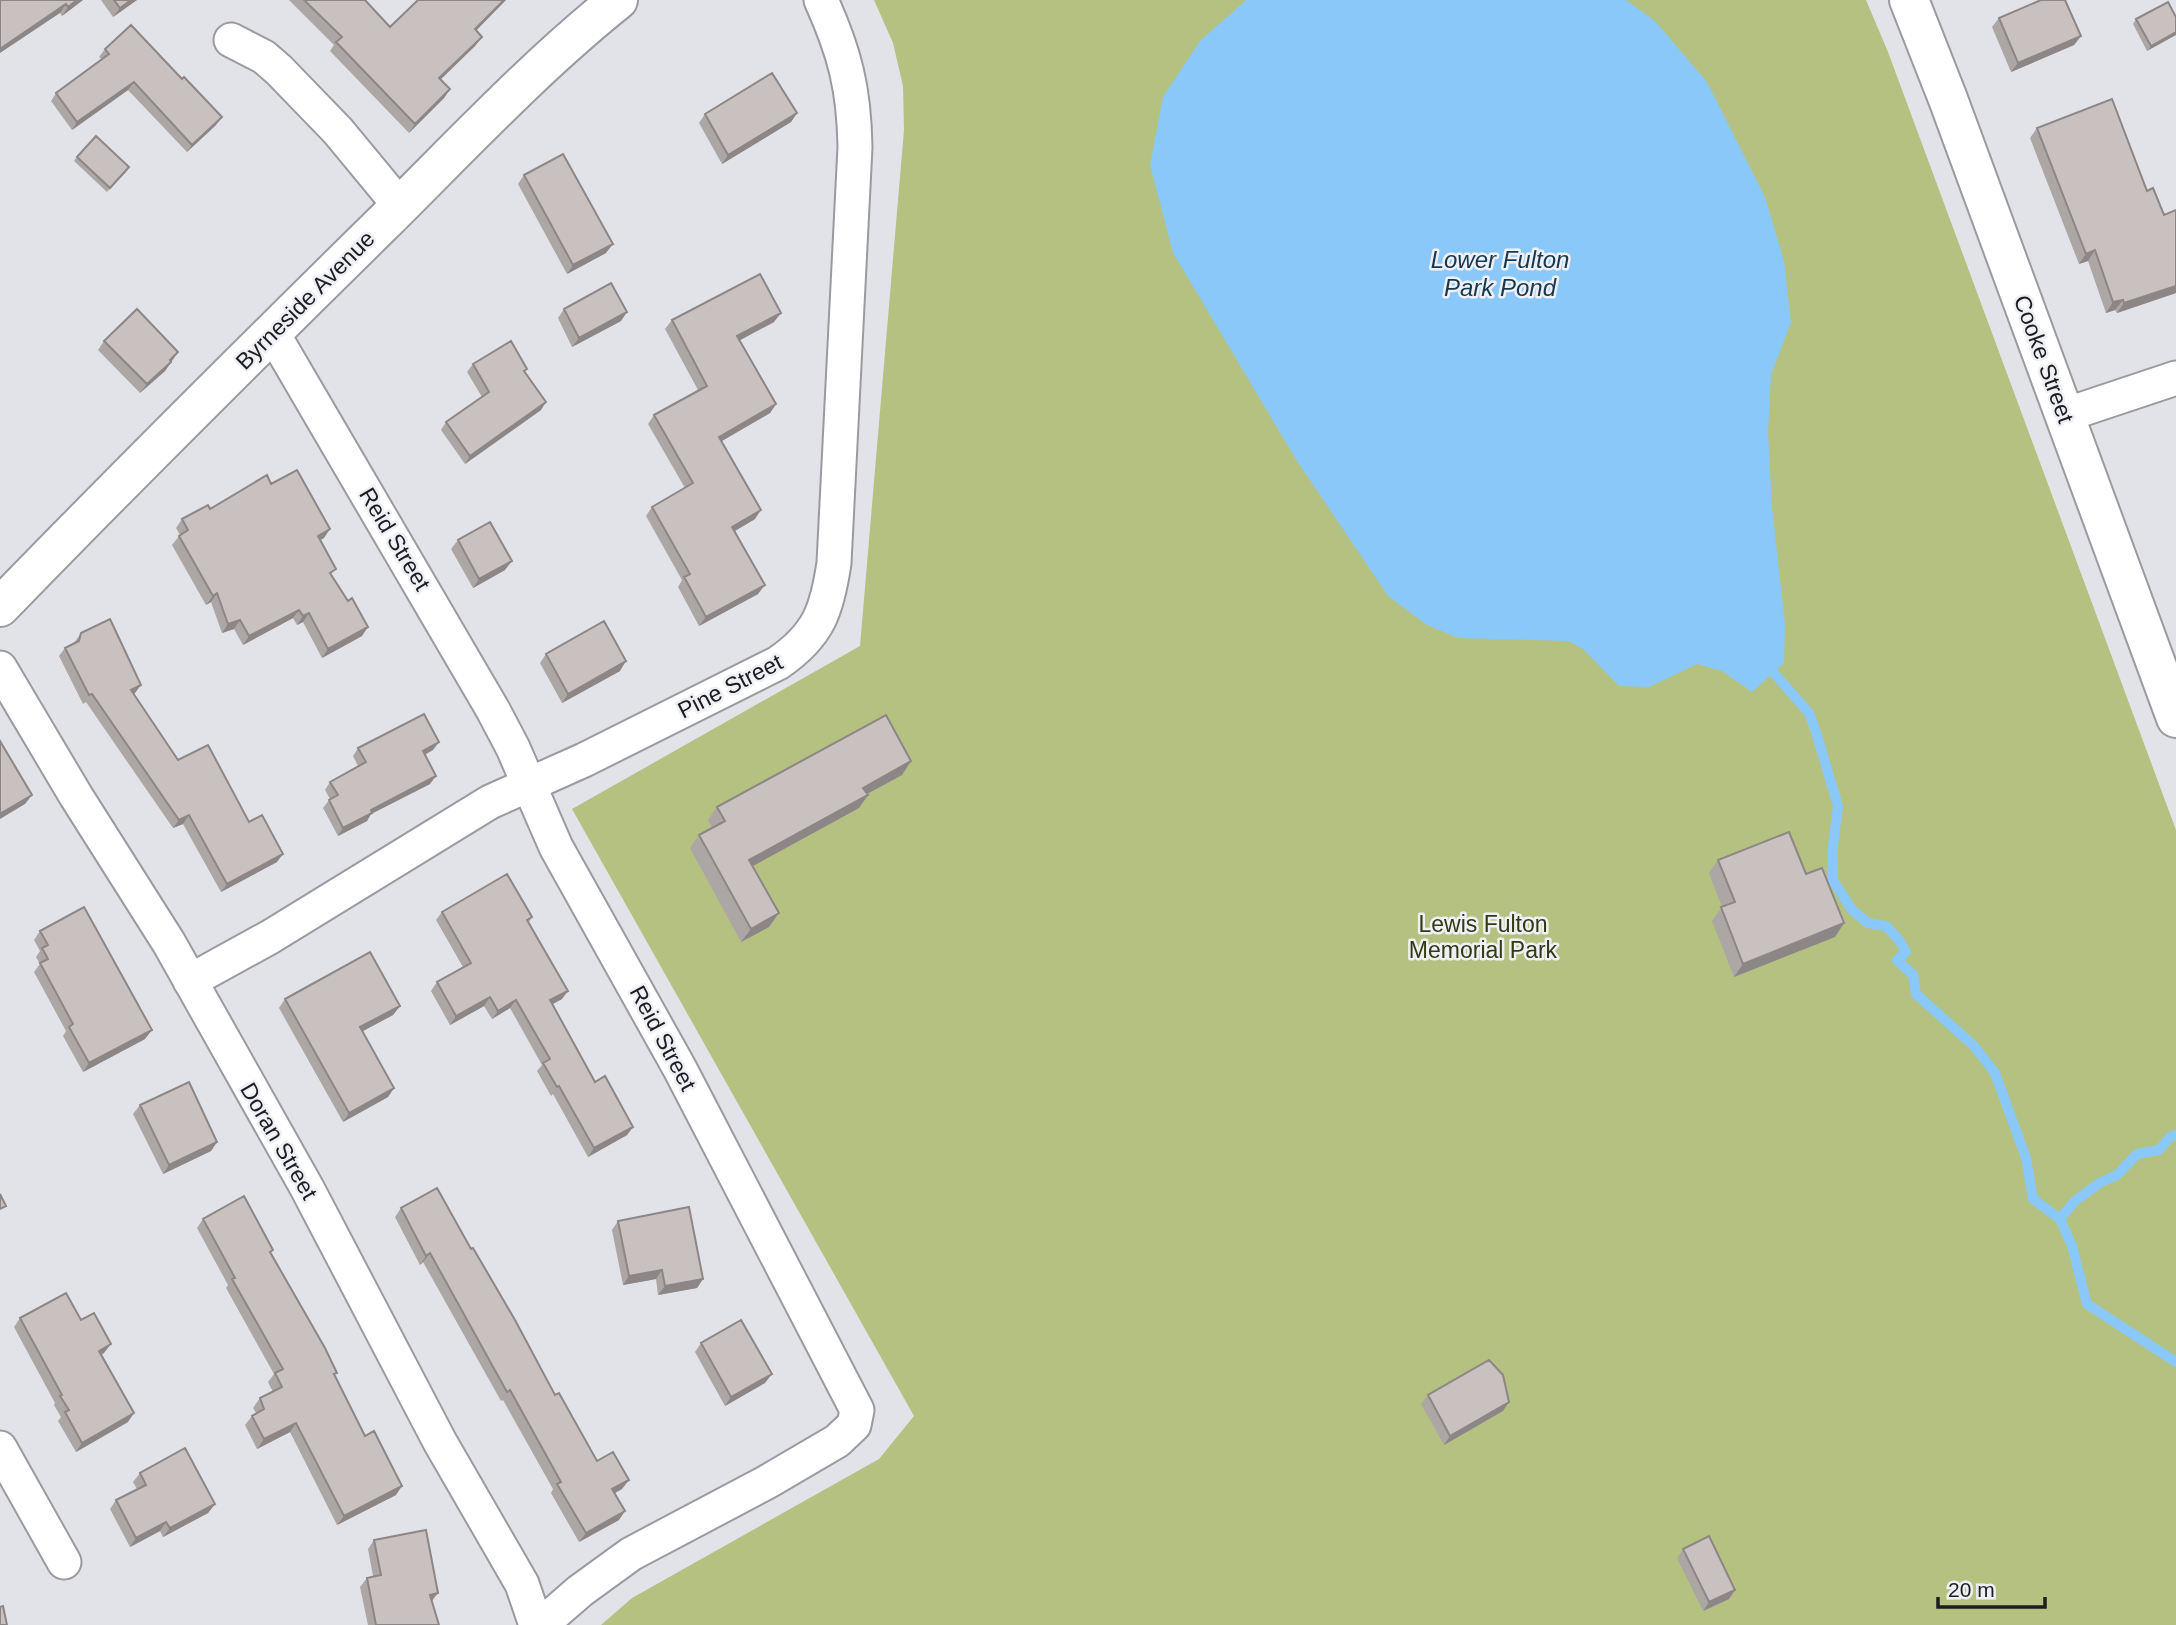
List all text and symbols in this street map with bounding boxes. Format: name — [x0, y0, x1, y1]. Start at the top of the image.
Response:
street label: Byrneside Avenue — [230, 225, 380, 375]
water label: Lower Fulton Park Pond — [1431, 246, 1569, 301]
street label: Cooke Street — [2009, 291, 2079, 427]
street label: Reid Street — [354, 483, 436, 596]
street label: Pine Street — [673, 648, 787, 723]
park label: Lewis Fulton Memorial Park — [1409, 911, 1558, 963]
street label: Reid Street — [625, 981, 702, 1095]
street label: Doran Street — [235, 1078, 323, 1204]
scale bar — [1938, 1566, 2045, 1610]
text: 20 m — [1948, 1578, 1995, 1601]

